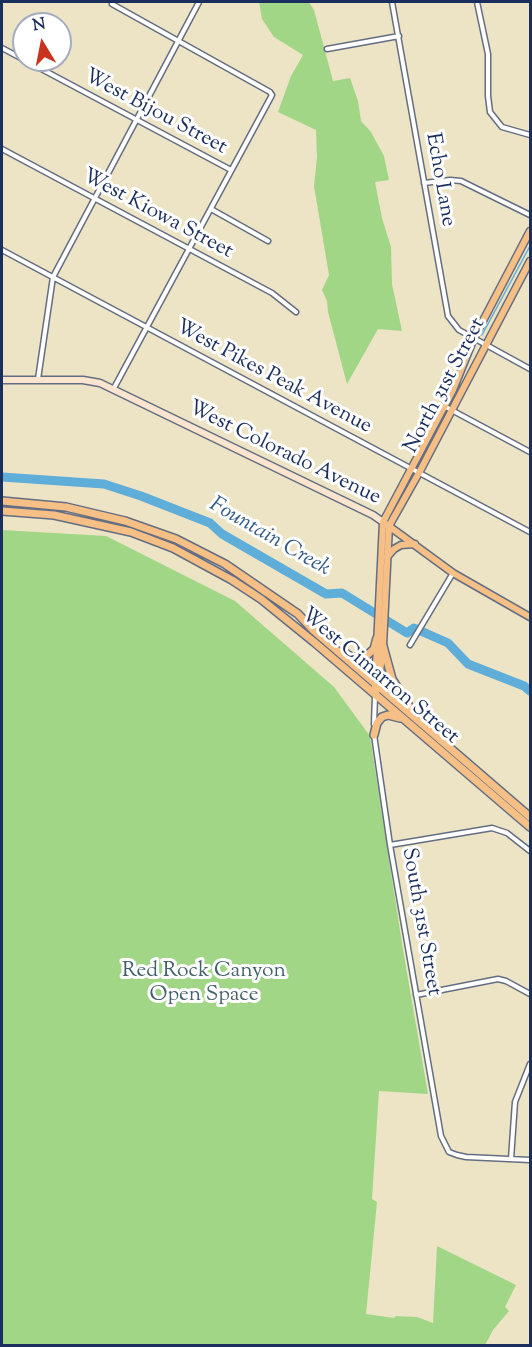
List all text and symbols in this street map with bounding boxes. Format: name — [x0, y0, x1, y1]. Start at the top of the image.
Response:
north arrow — [12, 12, 72, 72]
text: N — [31, 13, 47, 38]
street label: West Bijou Street — [79, 65, 231, 161]
street label: Echo Lane — [418, 131, 460, 229]
street label: West Kiowa Street — [77, 165, 237, 265]
street label: North 31st Street — [400, 314, 492, 458]
street label: West Pikes Peak Avenue — [171, 316, 375, 440]
street label: West Colorado Avenue — [184, 396, 384, 512]
water label: Fountain Creek — [204, 493, 334, 583]
street label: West Cimarron Street — [295, 603, 463, 751]
street label: South 31st Street — [395, 846, 445, 998]
park label: Red Rock Canyon Open Space — [122, 959, 286, 1009]

